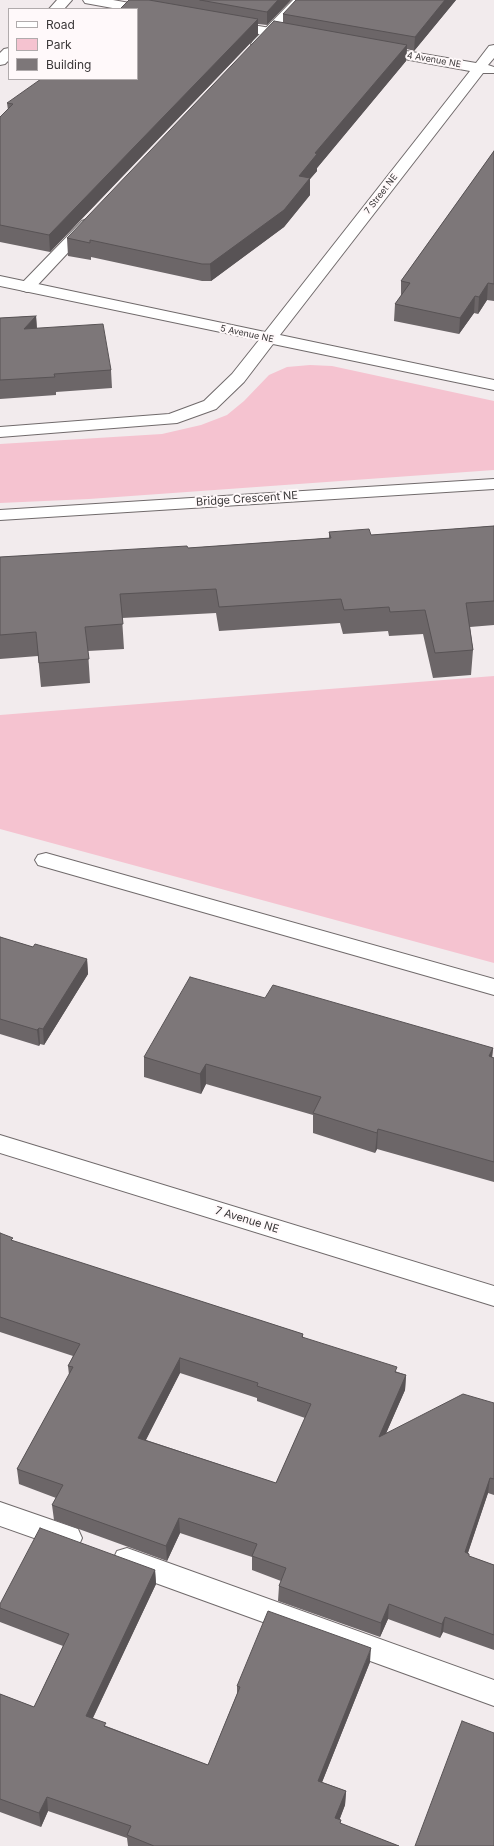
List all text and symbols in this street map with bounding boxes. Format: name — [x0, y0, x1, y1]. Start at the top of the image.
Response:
legend — [8, 8, 138, 80]
text: Road — [46, 17, 75, 32]
text: Park — [46, 37, 72, 52]
street label: 4 Avenue NE — [406, 50, 462, 70]
text: Building — [46, 57, 91, 72]
street label: 7 Street NE — [362, 172, 400, 216]
street label: 5 Avenue NE — [219, 323, 275, 345]
street label: Bridge Crescent NE — [196, 489, 298, 509]
street label: 7 Avenue NE — [214, 1204, 280, 1236]

